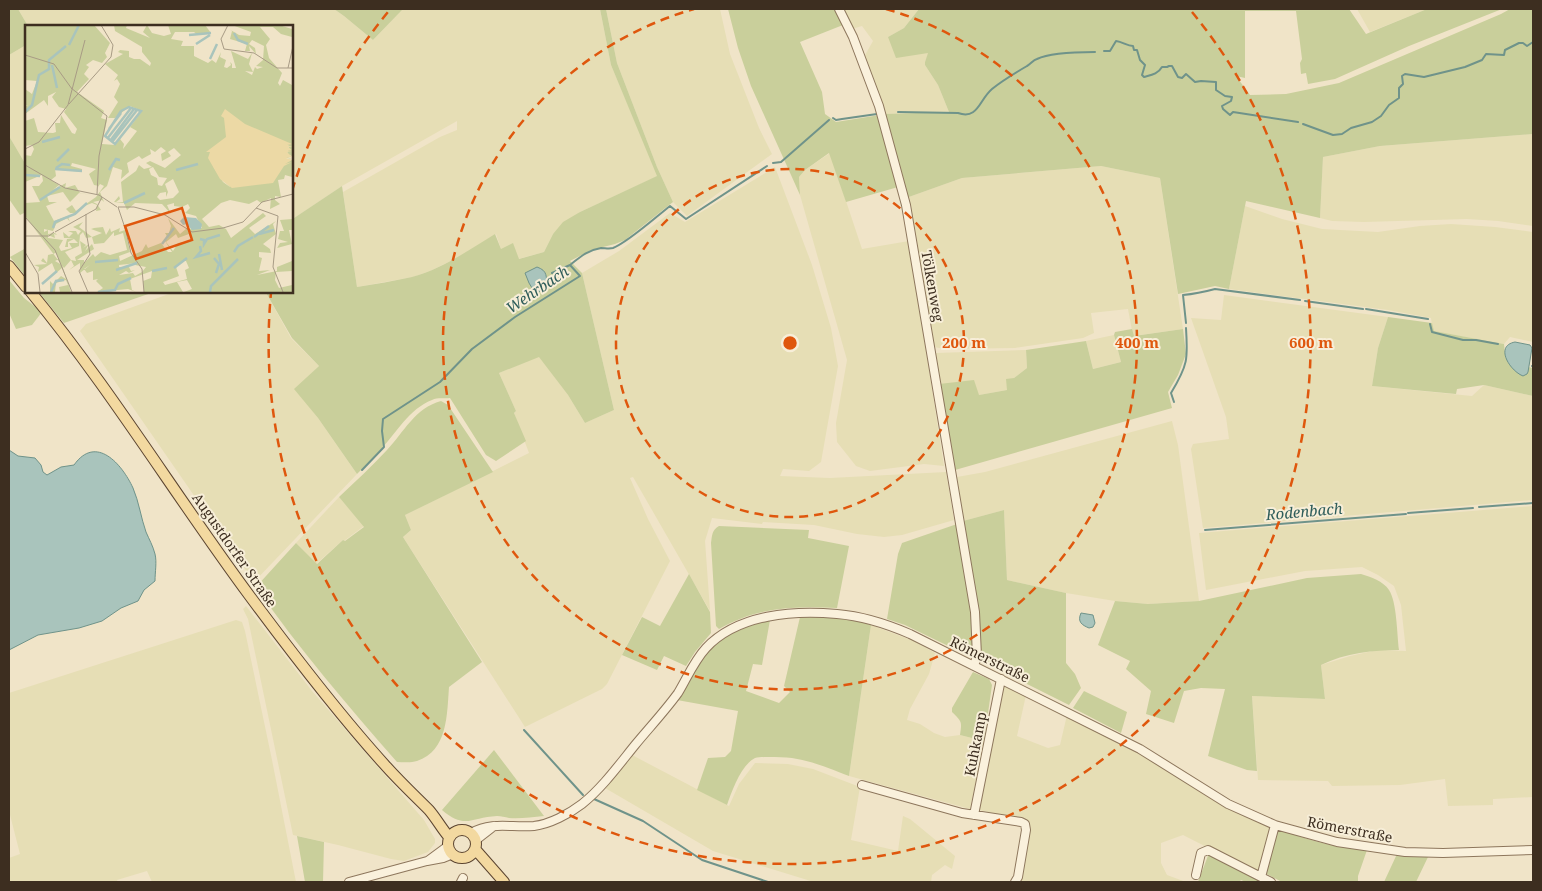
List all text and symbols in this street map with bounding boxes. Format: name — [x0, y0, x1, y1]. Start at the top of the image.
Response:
inset map — [25, 25, 292, 292]
street label: Tölkenweg — [917, 249, 949, 323]
water label: Wehrbach — [502, 261, 572, 317]
text: 200 m — [942, 332, 986, 352]
text: 400 m — [1115, 332, 1159, 352]
text: 600 m — [1289, 332, 1333, 352]
centre of rings — [781, 334, 799, 352]
street label: Augustdorfer Straße — [188, 489, 282, 611]
water label: Rodenbach — [1264, 498, 1343, 524]
street label: Römerstraße — [947, 631, 1033, 687]
street label: Kuhkamp — [959, 710, 991, 778]
street label: Römerstraße — [1306, 811, 1394, 847]

